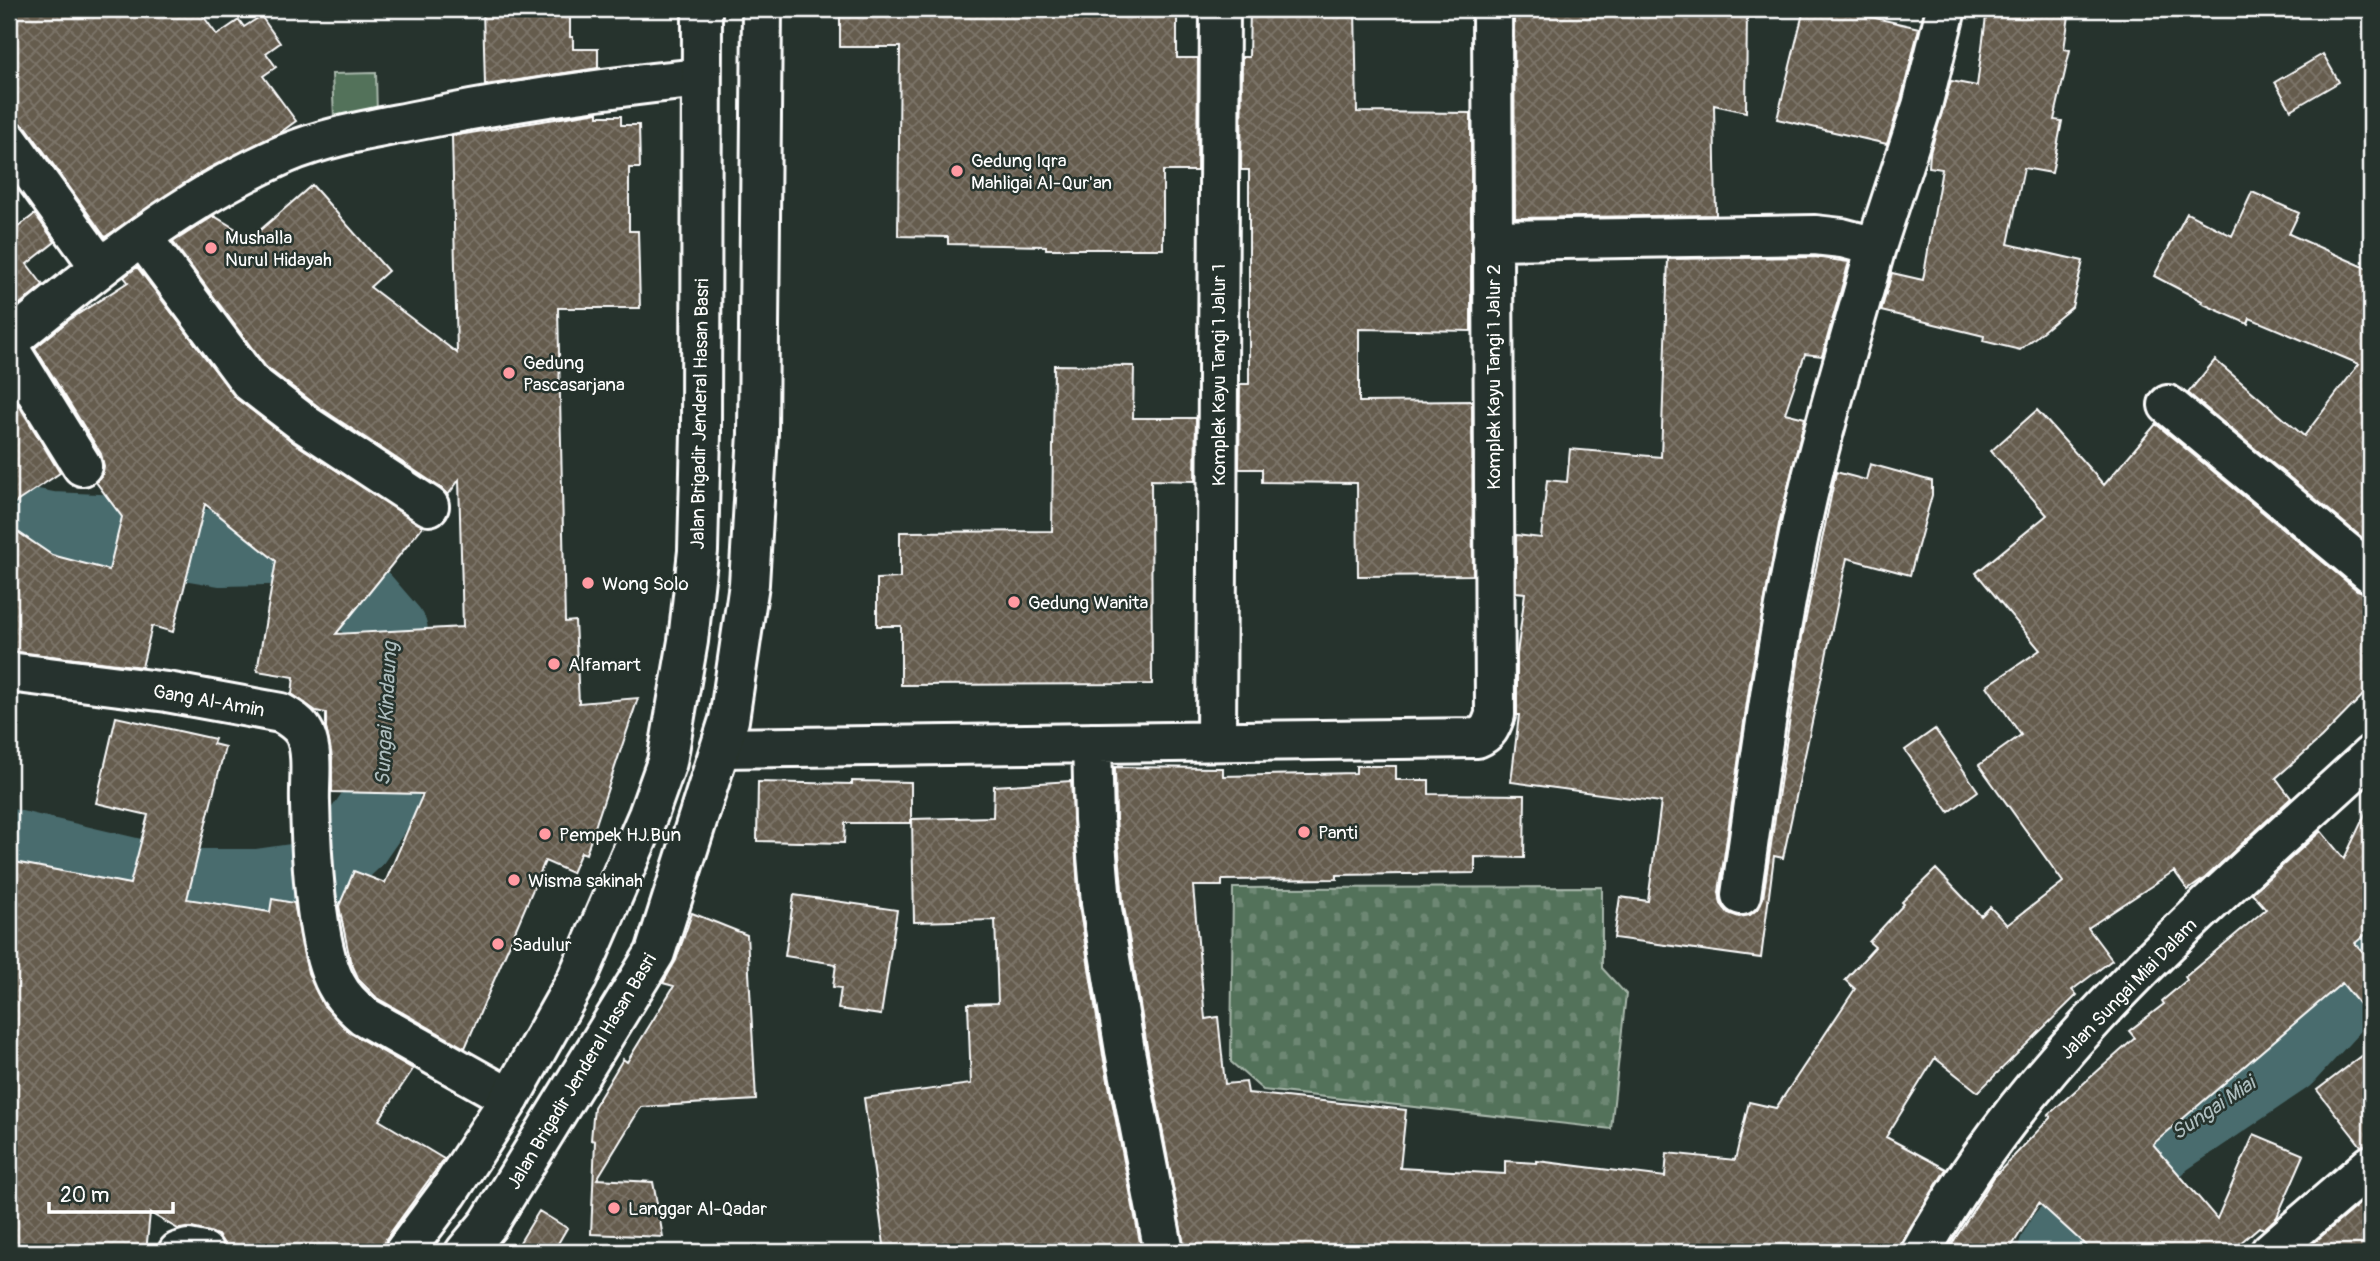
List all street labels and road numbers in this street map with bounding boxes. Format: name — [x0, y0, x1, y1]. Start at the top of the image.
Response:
street label: Komplek Kayu Tangi 1 Jalur 1 — [1207, 264, 1231, 486]
street label: Komplek Kayu Tangi 1 Jalur 2 — [1482, 264, 1506, 490]
street label: Jalan Brigadir Jenderal Hasan Basri — [686, 278, 714, 550]
street label: Gang Al-Amin — [151, 679, 267, 723]
street label: Jalan Sungai Miai Dalam — [2055, 913, 2202, 1064]
street label: Jalan Brigadir Jenderal Hasan Basri — [502, 949, 662, 1194]

